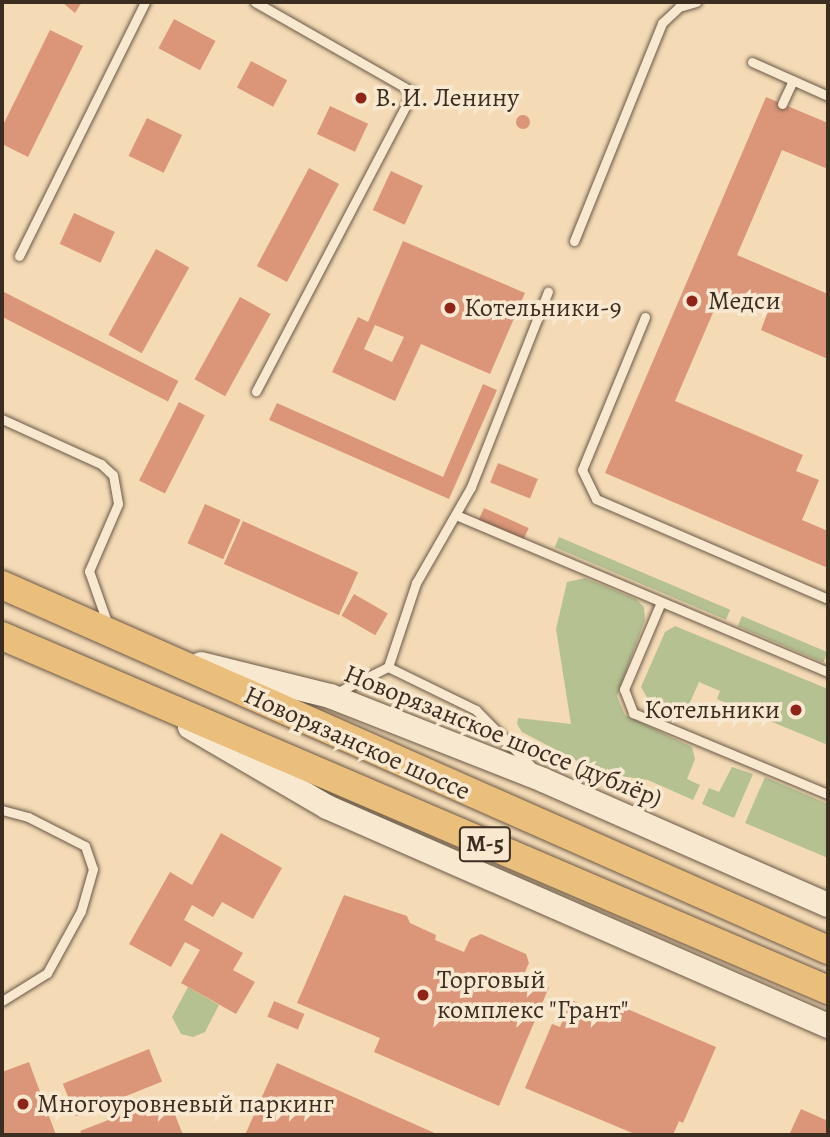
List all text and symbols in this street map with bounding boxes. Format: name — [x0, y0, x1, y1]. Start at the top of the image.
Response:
place label: В. И. Ленину — [375, 82, 520, 114]
marker: В. И. Ленину — [353, 90, 369, 106]
place label: Медси — [708, 285, 781, 317]
marker: Медси — [682, 291, 702, 311]
place label: Котельники-9 — [464, 292, 621, 324]
marker: Котельники-9 — [442, 300, 458, 316]
street label: Новорязанское шоссе (дублёр) — [339, 658, 667, 814]
street label: Новорязанское шоссе — [239, 679, 475, 807]
place label: Котельники — [644, 694, 780, 726]
marker: Котельники — [786, 700, 806, 720]
road number: М-5 — [459, 824, 511, 864]
place label: Торговый комплекс "Грант" — [437, 964, 629, 1026]
marker: Торговый комплекс "Грант" — [415, 987, 431, 1003]
place label: Многоуровневый паркинг — [37, 1088, 334, 1120]
marker: Многоуровневый паркинг — [15, 1096, 31, 1112]

